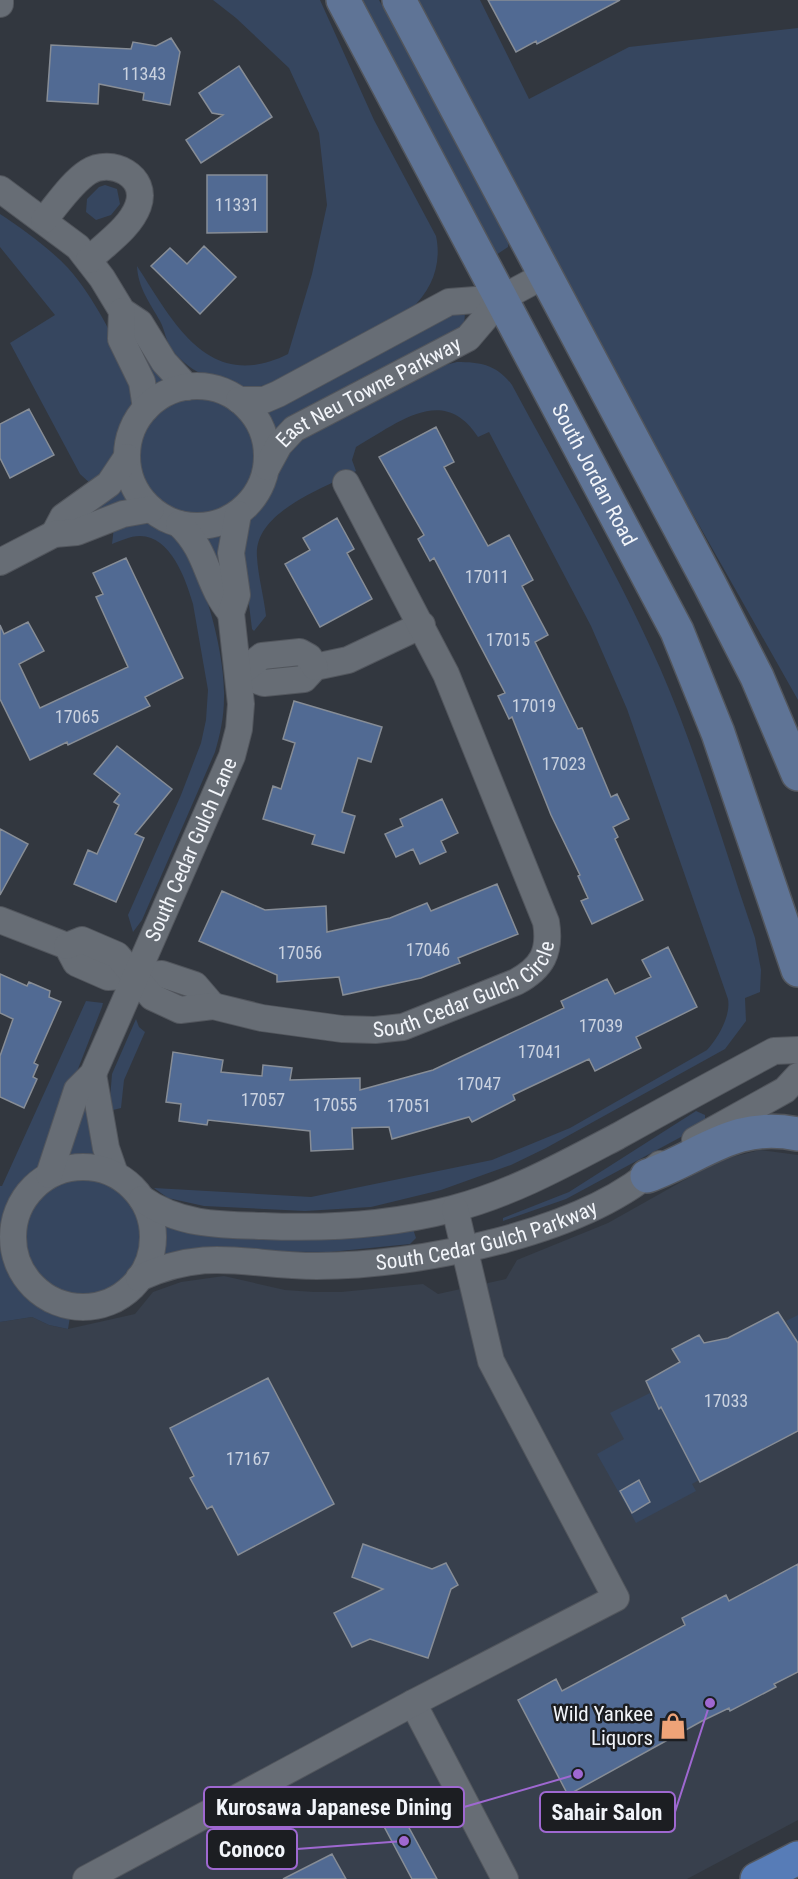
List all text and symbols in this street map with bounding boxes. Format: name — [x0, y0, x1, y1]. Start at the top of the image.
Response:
house number: 11343 — [122, 63, 166, 84]
house number: 11331 — [215, 194, 259, 215]
street label: East Neu Towne Parkway — [271, 332, 465, 452]
street label: South Jordan Road — [547, 399, 642, 550]
house number: 17011 — [465, 566, 509, 587]
house number: 17015 — [486, 629, 530, 650]
house number: 17019 — [512, 695, 556, 716]
house number: 17065 — [55, 706, 99, 727]
house number: 17023 — [542, 753, 586, 774]
street label: South Cedar Gulch Lane — [140, 754, 242, 945]
street label: South Cedar Gulch Circle — [372, 939, 559, 1042]
house number: 17046 — [406, 939, 450, 960]
house number: 17056 — [278, 942, 322, 963]
house number: 17039 — [579, 1015, 623, 1036]
house number: 17041 — [518, 1041, 562, 1062]
house number: 17047 — [457, 1073, 501, 1094]
house number: 17057 — [241, 1089, 285, 1110]
house number: 17055 — [313, 1094, 357, 1115]
house number: 17051 — [387, 1095, 431, 1116]
street label: South Cedar Gulch Parkway — [375, 1195, 601, 1275]
house number: 17033 — [704, 1390, 748, 1411]
house number: 17167 — [226, 1448, 270, 1469]
place label: Wild Yankee Liquors — [553, 1702, 653, 1750]
shop icon: Wild Yankee Liquors — [658, 1711, 688, 1741]
callout: Kurosawa Japanese Dining — [204, 1787, 464, 1827]
callout: Sahair Salon — [540, 1792, 675, 1832]
text: Kurosawa Japanese Dining — [216, 1795, 452, 1820]
text: Sahair Salon — [552, 1800, 662, 1825]
callout: Conoco — [207, 1829, 297, 1869]
text: Conoco — [219, 1837, 285, 1862]

